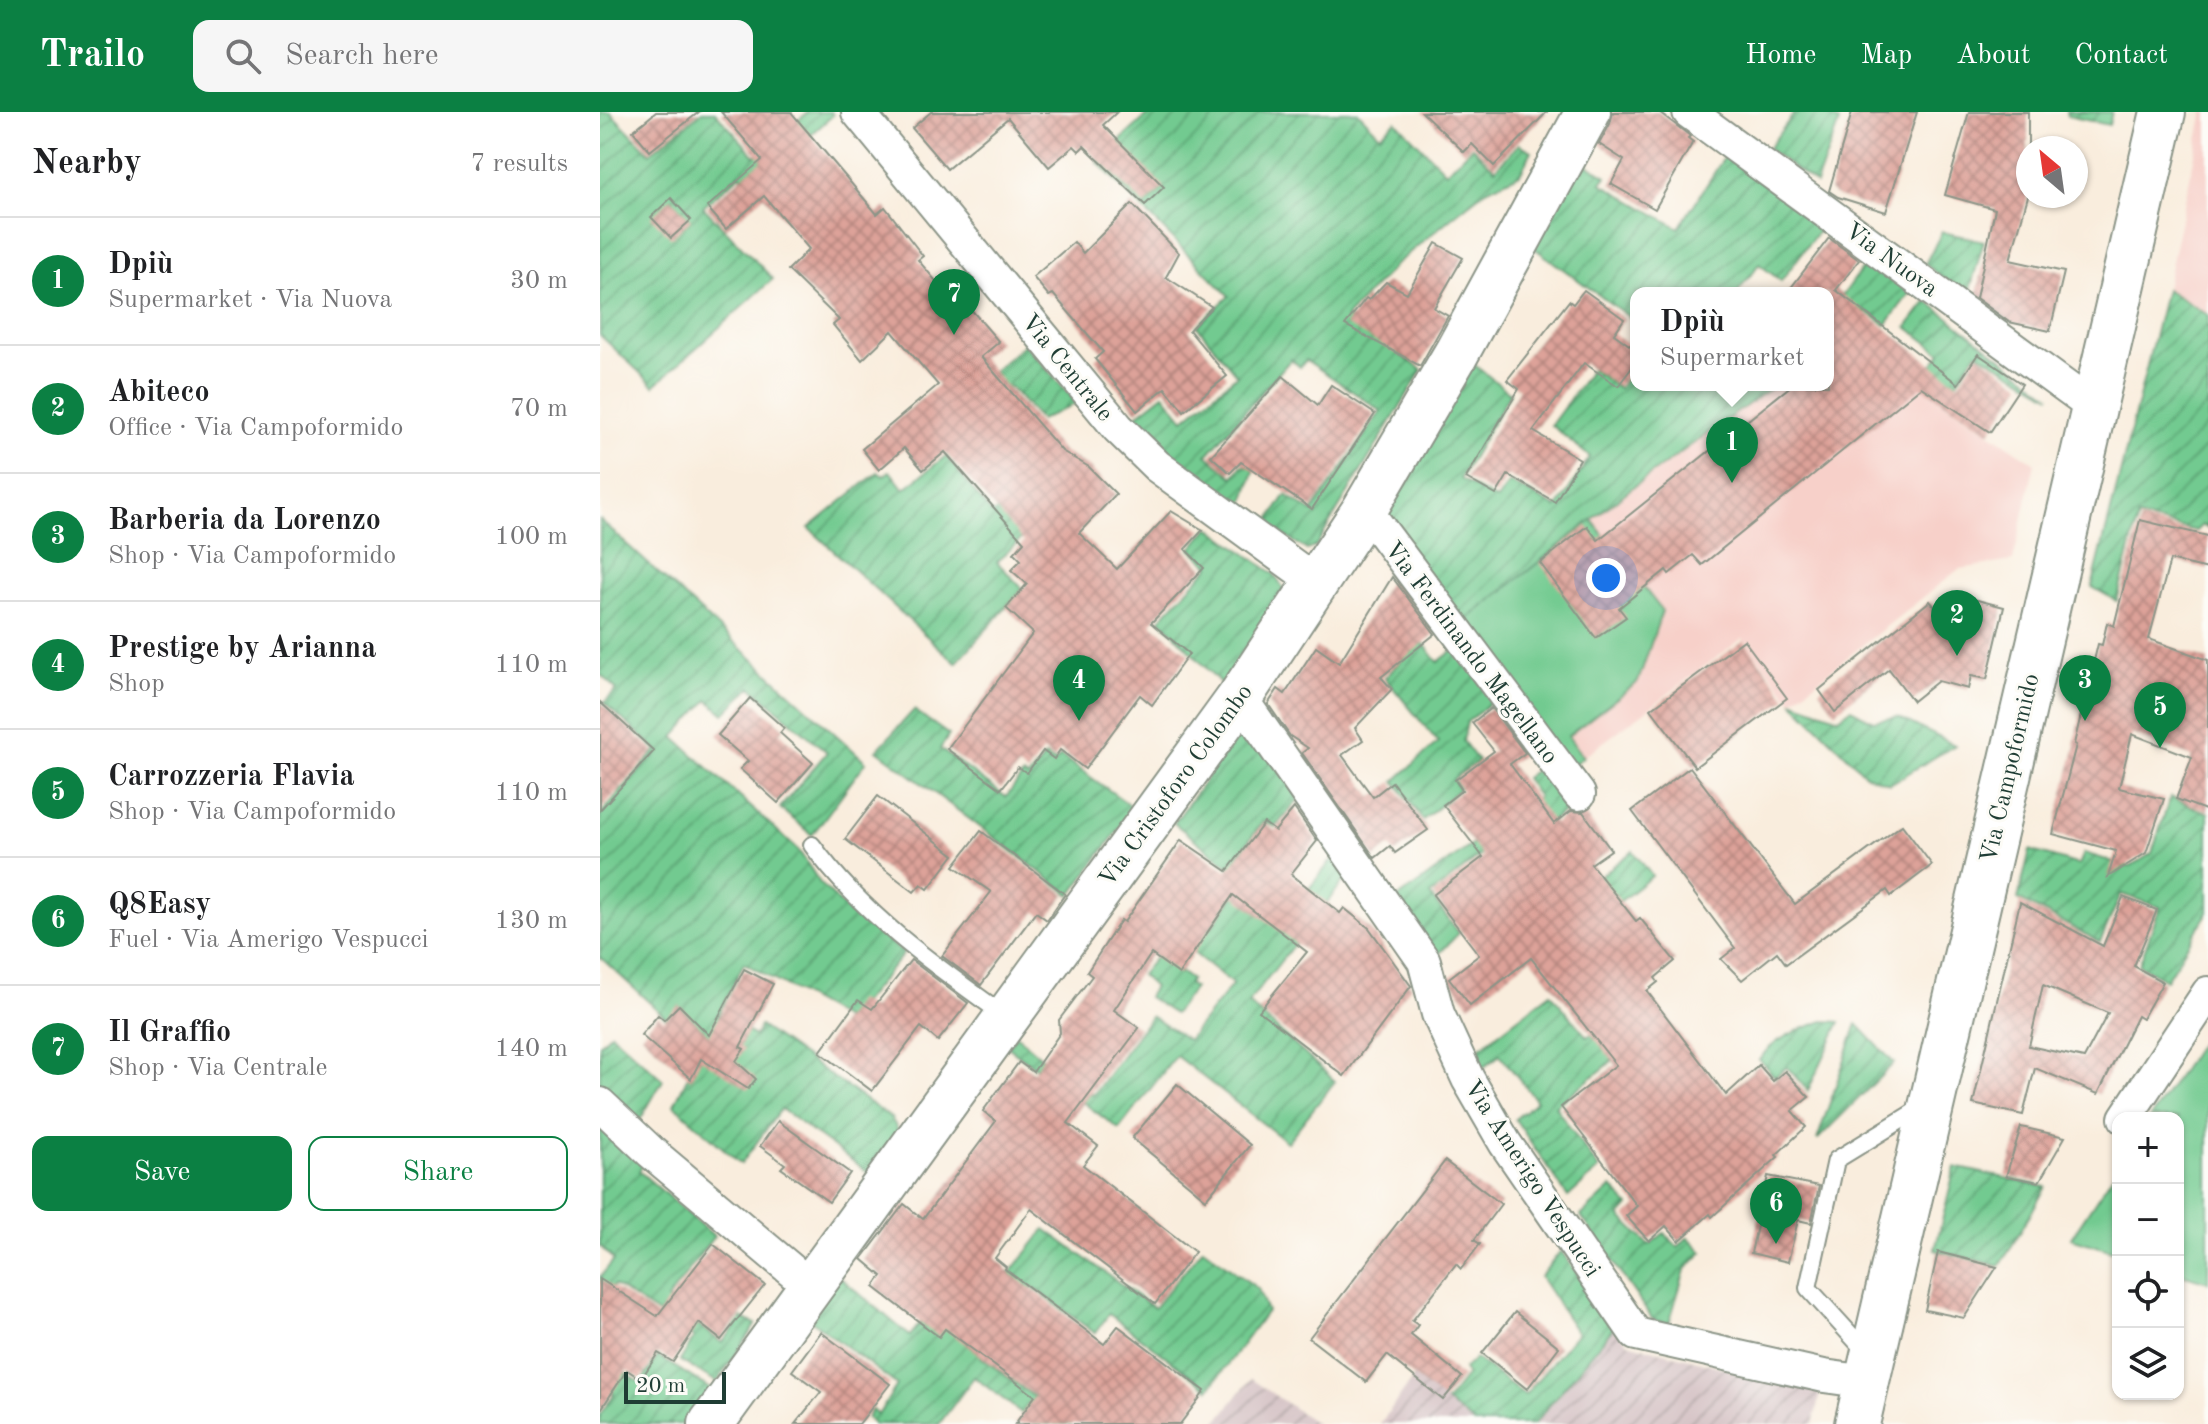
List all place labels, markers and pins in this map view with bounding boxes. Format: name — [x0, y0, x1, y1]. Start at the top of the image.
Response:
pin: 7 — [928, 269, 980, 335]
pin: 1 — [1706, 417, 1758, 483]
pin: 2 — [1931, 590, 1983, 656]
pin: 4 — [1053, 655, 1105, 721]
pin: 3 — [2059, 655, 2111, 721]
pin: 5 — [2134, 682, 2186, 748]
pin: 6 — [1750, 1178, 1802, 1244]

